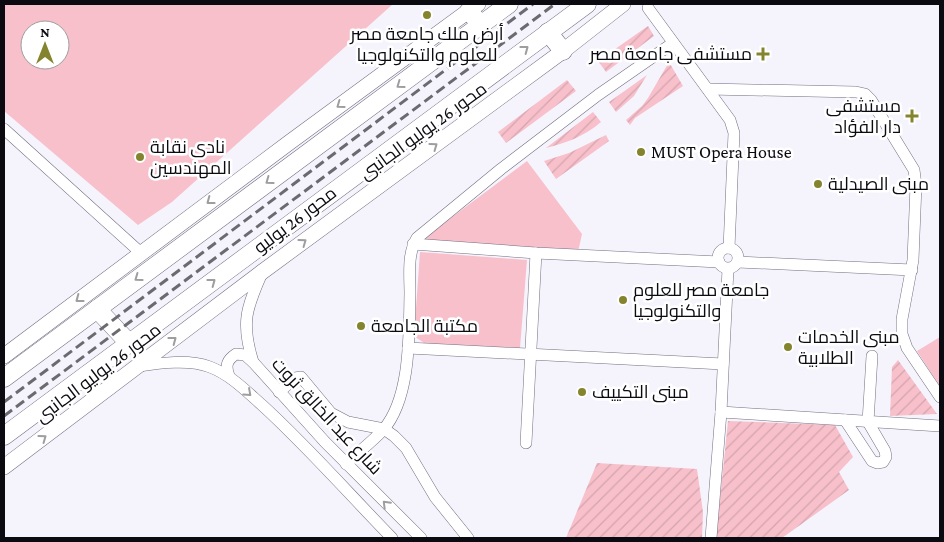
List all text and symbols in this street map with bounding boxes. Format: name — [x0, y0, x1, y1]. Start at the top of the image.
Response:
marker: أرض ملك جامعة مصر للعلوم والتكنولوجيا — [421, 9, 433, 21]
north arrow — [20, 20, 70, 70]
place label: أرض ملك جامعة مصر للعلوم والتكنولوجيا — [349, 23, 504, 67]
text: N — [40, 24, 50, 40]
place label: مستشفى جامعة مصر — [589, 44, 752, 65]
one-way arrow — [519, 47, 528, 55]
marker: مستشفى جامعة مصر — [756, 47, 770, 61]
street label: محور 26 يوليو الجانبى — [356, 78, 491, 185]
one-way arrow — [396, 79, 406, 88]
place label: مستشفى دار الفؤاد — [826, 96, 901, 138]
one-way arrow — [336, 99, 346, 108]
marker: مستشفى دار الفؤاد — [905, 109, 919, 123]
place label: نادى نقابة المهندسين — [150, 137, 232, 179]
place label: MUST Opera House — [651, 142, 792, 162]
one-way arrow — [428, 143, 438, 152]
marker: MUST Opera House — [635, 146, 647, 158]
marker: نادى نقابة المهندسين — [134, 151, 146, 163]
place label: مبنى الصيدلية — [828, 174, 929, 195]
one-way arrow — [266, 176, 275, 184]
marker: مبنى الصيدلية — [812, 178, 824, 190]
street label: محور 26 يوليو — [250, 183, 341, 258]
one-way arrow — [207, 196, 216, 204]
one-way arrow — [297, 240, 306, 248]
one-way arrow — [134, 272, 144, 281]
one-way arrow — [206, 279, 215, 288]
place label: جامعة مصر للعلوم والتكنولوجيا — [633, 280, 769, 322]
one-way arrow — [76, 293, 85, 301]
marker: جامعة مصر للعلوم والتكنولوجيا — [617, 294, 629, 306]
place label: مكتبة الجامعة — [371, 316, 478, 336]
street label: محور 26 يوليو الجانبى — [31, 319, 165, 428]
marker: مكتبة الجامعة — [355, 320, 367, 332]
place label: مبنى الخدمات الطلابية — [798, 327, 900, 368]
one-way arrow — [167, 337, 177, 346]
marker: مبنى الخدمات الطلابية — [782, 341, 794, 353]
street label: شارع عبد الخالق ثروت — [266, 354, 386, 480]
place label: مبنى التكييف — [592, 382, 689, 403]
marker: مبنى التكييف — [576, 386, 588, 398]
one-way arrow — [243, 387, 252, 396]
one-way arrow — [37, 435, 47, 444]
one-way arrow — [383, 501, 392, 510]

